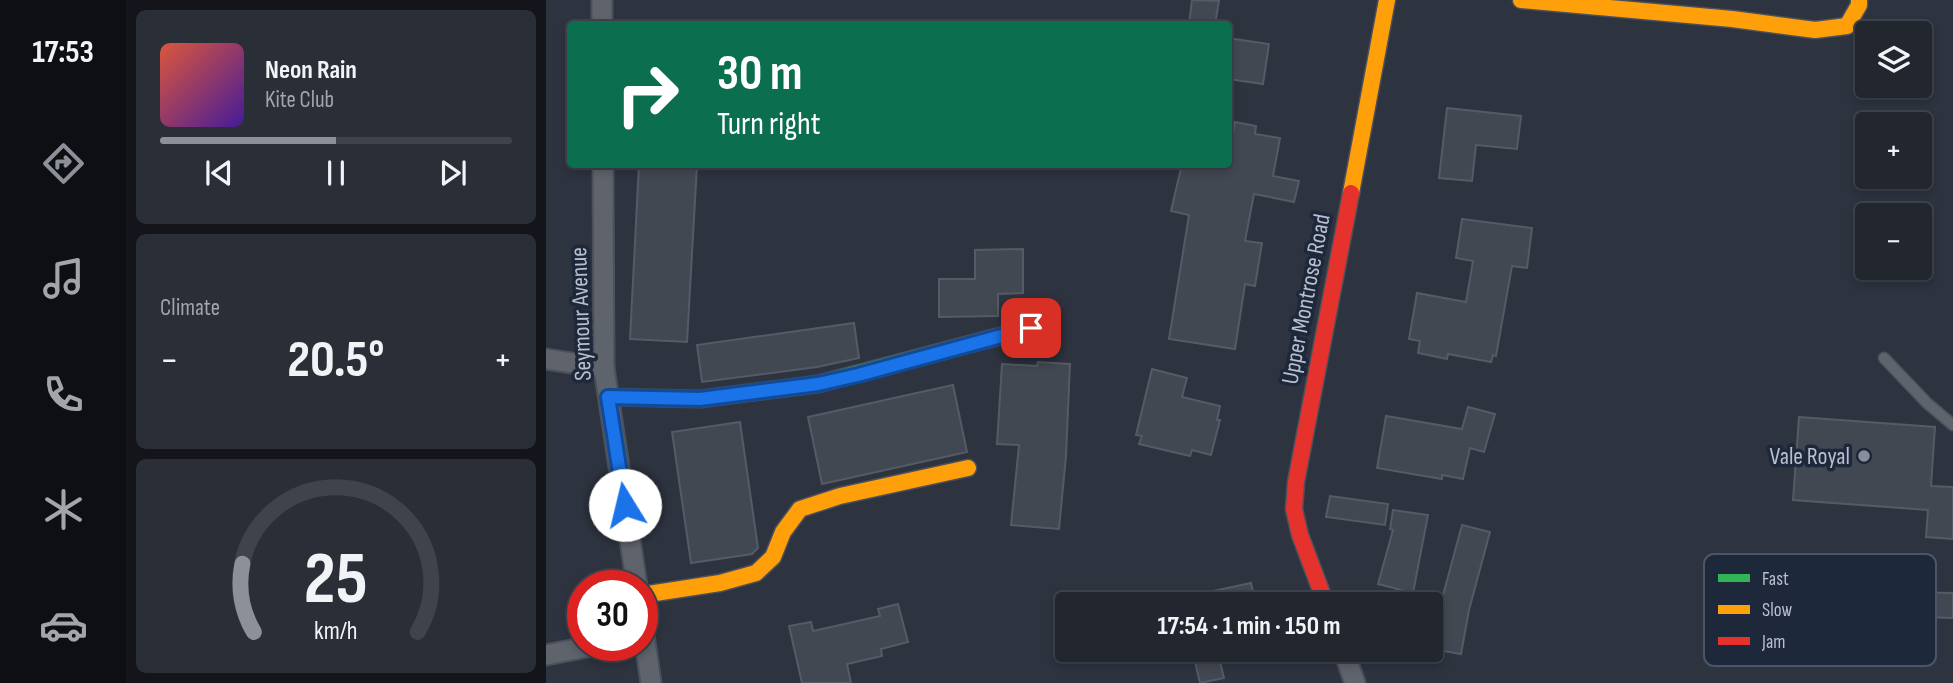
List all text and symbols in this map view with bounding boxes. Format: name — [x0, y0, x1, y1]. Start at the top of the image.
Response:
map controls — [1855, 21, 1932, 280]
button: layers — [1855, 21, 1932, 98]
text: 17:53 — [32, 33, 94, 72]
text: 30 m — [717, 45, 802, 104]
icon: right — [602, 49, 693, 140]
text: Neon Rain — [265, 55, 357, 86]
text: Kite Club — [265, 86, 334, 114]
text: Turn right — [717, 105, 821, 144]
button: + — [1855, 112, 1932, 189]
icon: directions — [39, 139, 88, 188]
icon: previous — [200, 154, 238, 192]
icon: pause — [317, 154, 355, 192]
icon: next — [434, 154, 472, 192]
button: − — [1855, 203, 1932, 280]
street label: Upper Montrose Road — [1275, 212, 1337, 386]
street label: Seymour Avenue — [564, 247, 598, 381]
icon: music — [39, 254, 88, 303]
text: Climate — [160, 294, 220, 322]
pin — [1001, 298, 1061, 358]
icon: arrive — [1012, 309, 1050, 347]
text: 20.5° — [287, 329, 385, 392]
text: − — [160, 338, 179, 383]
text: + — [493, 338, 512, 383]
icon: phone — [39, 370, 88, 419]
place label: Vale Royal — [1770, 442, 1850, 471]
marker: Vale Royal — [1856, 448, 1872, 464]
position arrow — [588, 468, 662, 542]
icon: climate — [39, 485, 88, 534]
text: 25 — [304, 536, 368, 624]
legend — [1704, 554, 1936, 666]
text: Fast — [1762, 568, 1789, 591]
speed limit sign: 30 — [567, 570, 658, 661]
text: Slow — [1762, 599, 1792, 622]
icon: car — [39, 601, 88, 650]
text: 17:54 · 1 min · 150 m — [1158, 611, 1340, 642]
text: km/h — [314, 616, 358, 647]
text: Jam — [1761, 631, 1785, 654]

